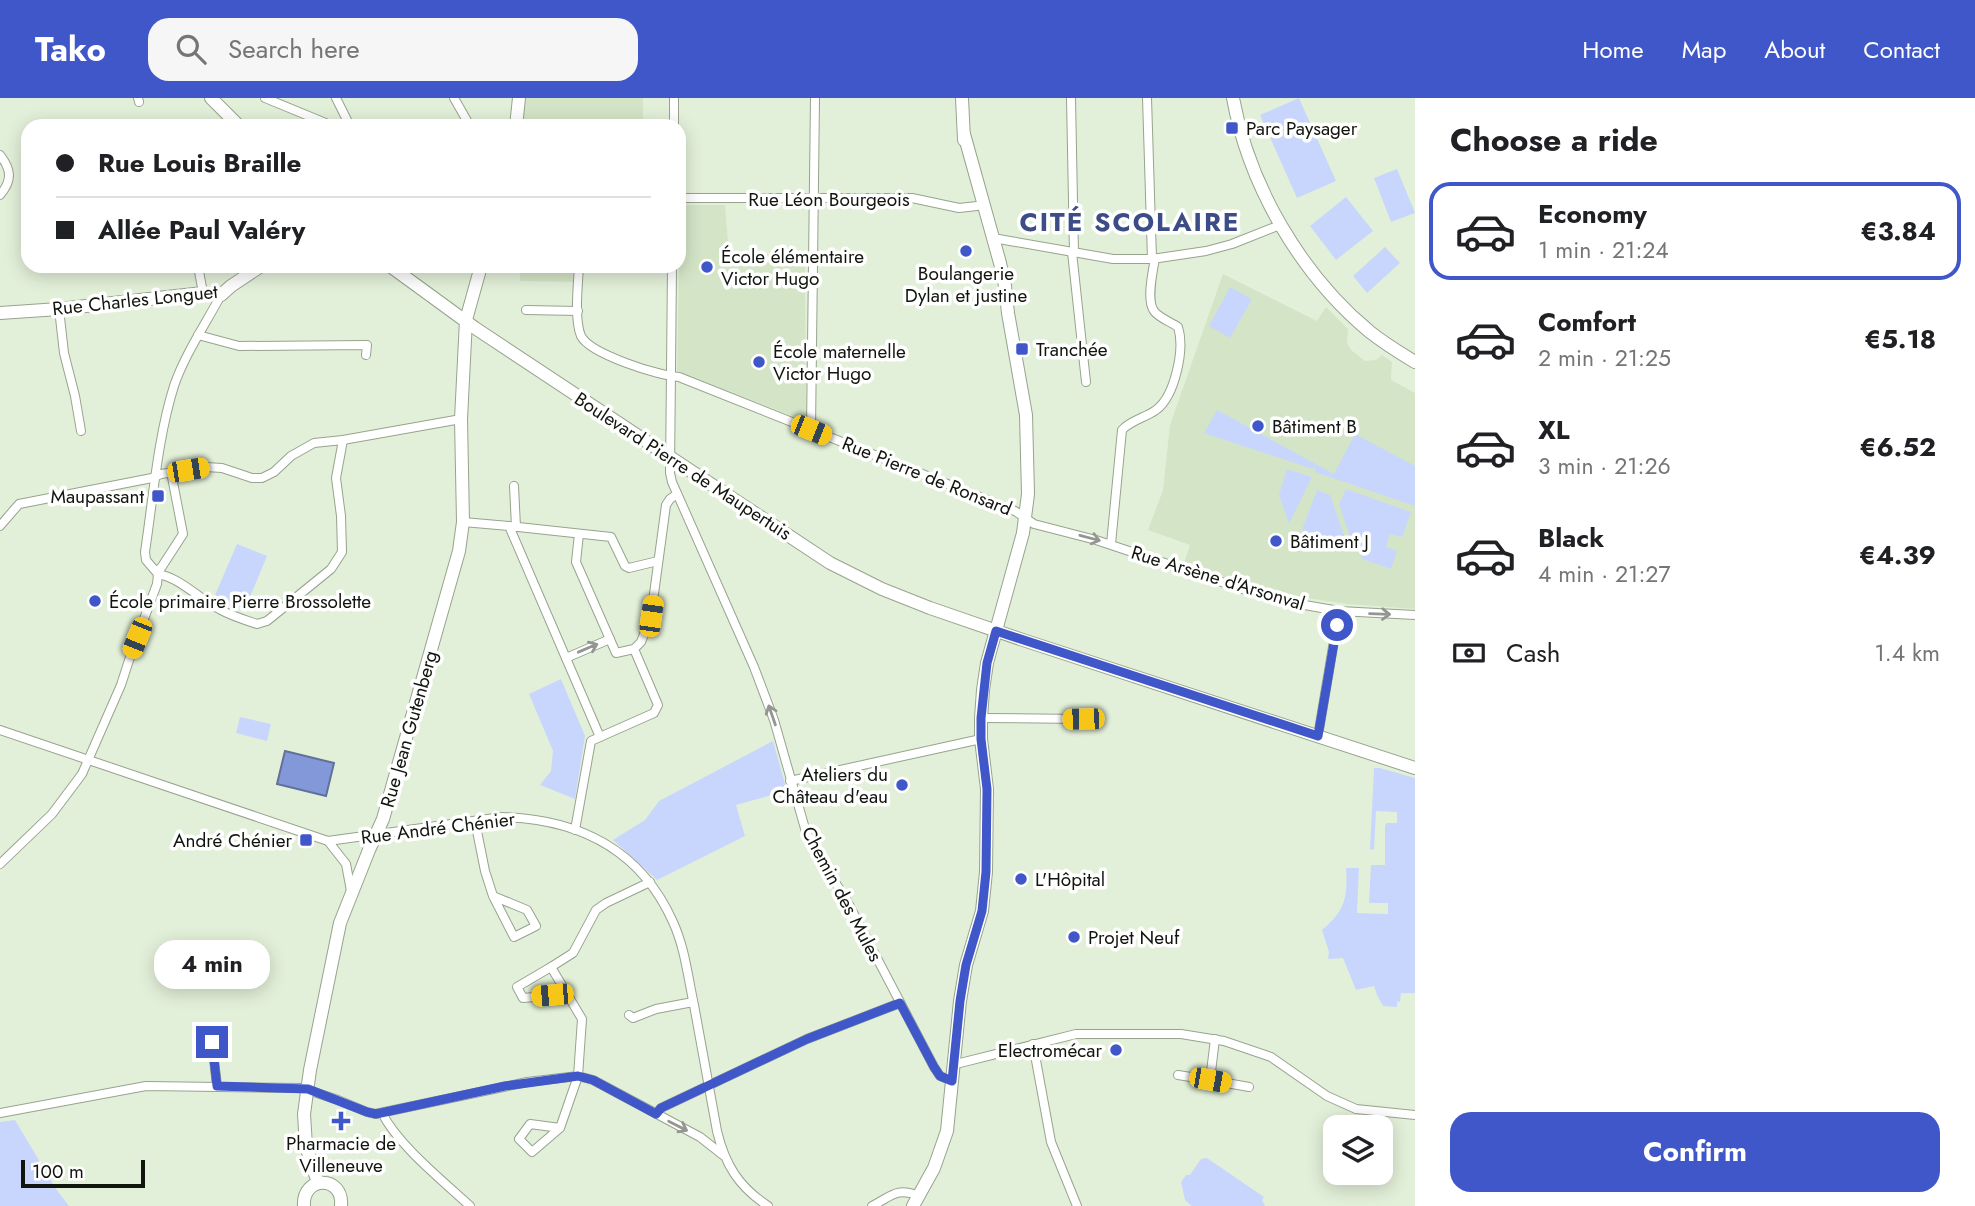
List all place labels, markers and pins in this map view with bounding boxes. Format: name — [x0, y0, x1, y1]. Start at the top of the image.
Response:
place label: Parc Paysager — [1246, 115, 1358, 142]
marker: Parc Paysager — [1224, 120, 1240, 136]
place label: École élémentaire Victor Hugo — [721, 243, 864, 292]
marker: Boulangerie Dylan et justine — [958, 243, 974, 259]
marker: École élémentaire Victor Hugo — [699, 259, 715, 275]
place label: Boulangerie Dylan et justine — [905, 260, 1027, 309]
place label: Tranchée — [1036, 336, 1108, 363]
place label: École maternelle Victor Hugo — [773, 338, 906, 387]
marker: Tranchée — [1014, 341, 1030, 357]
marker: École maternelle Victor Hugo — [751, 354, 767, 370]
place label: Bâtiment B — [1272, 413, 1357, 440]
marker: Bâtiment B — [1250, 418, 1266, 434]
place label: Maupassant — [51, 483, 144, 510]
marker: Maupassant — [150, 488, 166, 504]
place label: Bâtiment J — [1290, 528, 1369, 555]
marker: Bâtiment J — [1268, 533, 1284, 549]
place label: École primaire Pierre Brossolette — [109, 588, 371, 615]
marker: École primaire Pierre Brossolette — [87, 593, 103, 609]
place label: Ateliers du Château d'eau — [772, 761, 888, 810]
marker: Ateliers du Château d'eau — [894, 777, 910, 793]
place label: André Chénier — [173, 827, 292, 854]
marker: André Chénier — [298, 832, 314, 848]
place label: L'Hôpital — [1035, 866, 1105, 893]
marker: L'Hôpital — [1013, 871, 1029, 887]
place label: Projet Neuf — [1088, 924, 1180, 951]
marker: Projet Neuf — [1066, 929, 1082, 945]
place label: Electromécar — [998, 1037, 1102, 1064]
marker: Electromécar — [1108, 1042, 1124, 1058]
marker: Pharmacie de Villeneuve — [333, 1113, 349, 1129]
place label: Pharmacie de Villeneuve — [286, 1130, 396, 1179]

